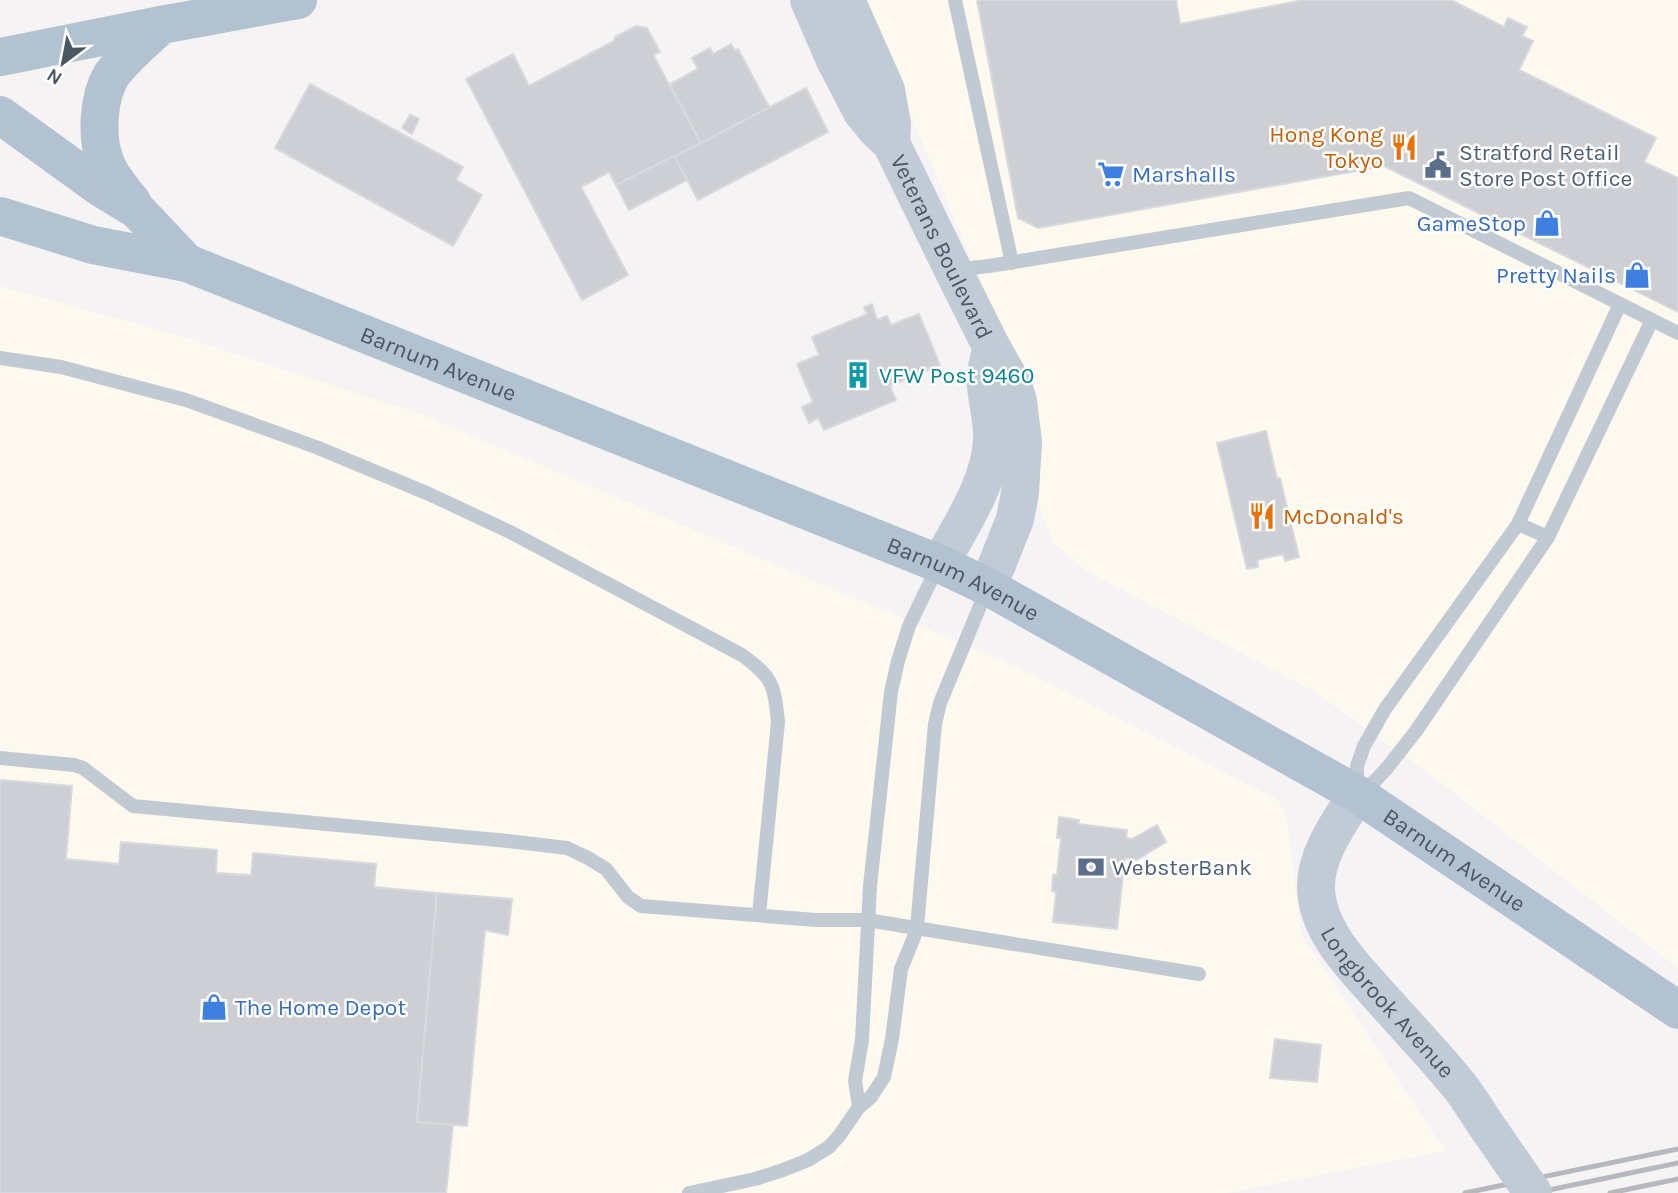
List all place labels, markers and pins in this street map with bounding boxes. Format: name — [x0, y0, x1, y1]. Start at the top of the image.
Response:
place label: Hong Kong Tokyo — [1269, 121, 1383, 174]
restaurant icon: Hong Kong Tokyo — [1389, 132, 1419, 162]
place label: Stratford Retail Store Post Office — [1459, 139, 1632, 192]
public building icon: Stratford Retail Store Post Office — [1423, 150, 1453, 180]
supermarket icon: Marshalls — [1096, 159, 1126, 189]
place label: Marshalls — [1132, 161, 1236, 188]
shop icon: GameStop — [1532, 208, 1562, 238]
place label: GameStop — [1417, 210, 1526, 237]
shop icon: Pretty Nails — [1622, 260, 1652, 290]
place label: Pretty Nails — [1496, 262, 1616, 289]
building icon: VFW Post 9460 — [843, 360, 873, 390]
place label: VFW Post 9460 — [879, 362, 1034, 389]
restaurant icon: McDonald's — [1247, 501, 1277, 531]
place label: McDonald's — [1283, 503, 1404, 530]
bank icon: WebsterBank — [1076, 852, 1106, 882]
place label: WebsterBank — [1112, 854, 1252, 881]
shop icon: The Home Depot — [199, 992, 229, 1022]
place label: The Home Depot — [235, 994, 406, 1021]

